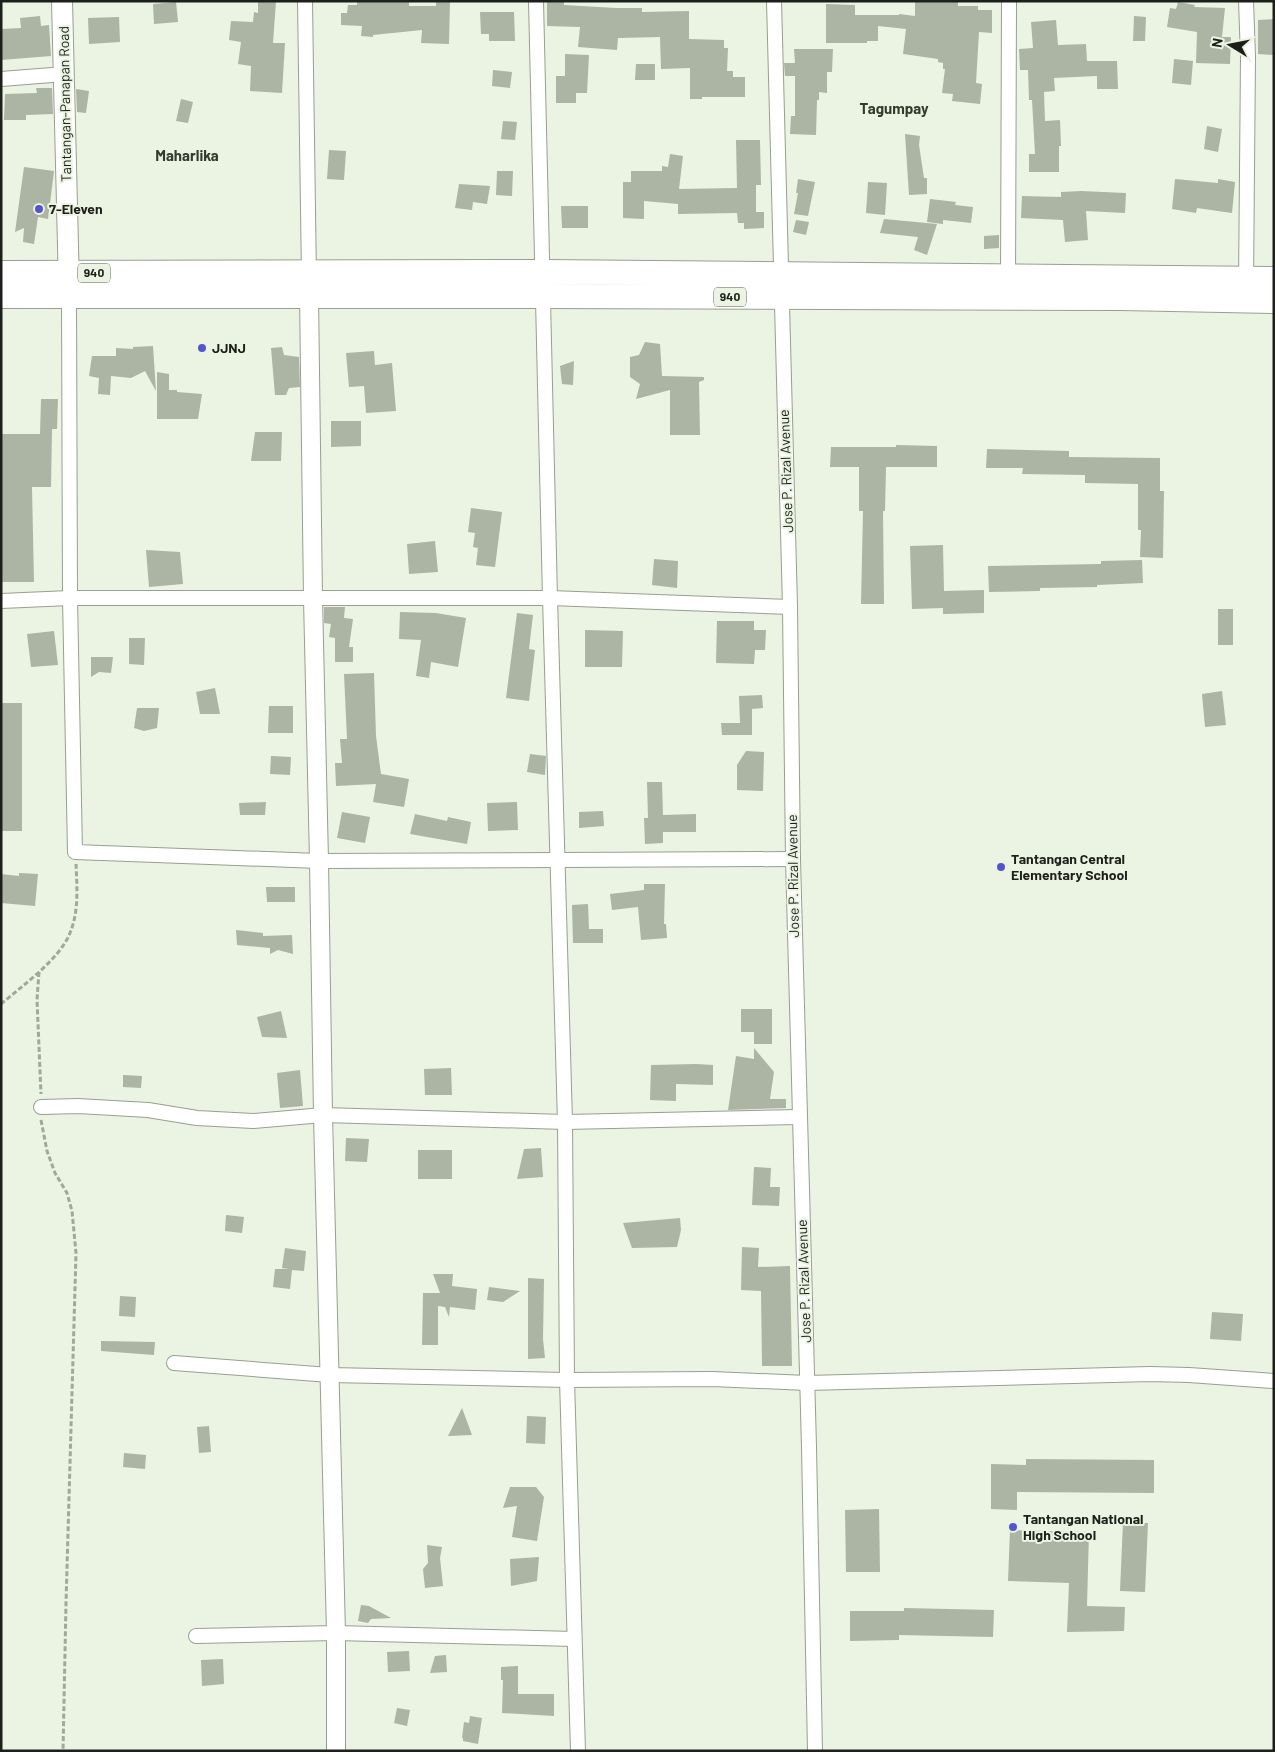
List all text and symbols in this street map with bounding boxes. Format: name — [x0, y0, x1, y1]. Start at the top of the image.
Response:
north arrow — [1205, 20, 1255, 70]
street label: Tantangan-Panapan Road — [55, 26, 74, 182]
text: N — [1208, 37, 1226, 49]
district label: Tagumpay — [860, 99, 929, 117]
district label: Maharlika — [155, 146, 219, 164]
place label: 7-Eleven — [49, 200, 103, 217]
marker: 7-Eleven — [33, 203, 45, 215]
road number: 940 — [78, 264, 110, 282]
road number: 940 — [714, 288, 746, 306]
place label: JJNJ — [212, 339, 246, 356]
marker: JJNJ — [196, 342, 208, 354]
street label: Jose P. Rizal Avenue — [775, 409, 796, 533]
street label: Jose P. Rizal Avenue — [783, 814, 802, 938]
place label: Tantangan Central Elementary School — [1011, 850, 1128, 883]
marker: Tantangan Central Elementary School — [995, 861, 1007, 873]
street label: Jose P. Rizal Avenue — [793, 1219, 814, 1343]
place label: Tantangan National High School — [1023, 1510, 1143, 1543]
marker: Tantangan National High School — [1007, 1521, 1019, 1533]

